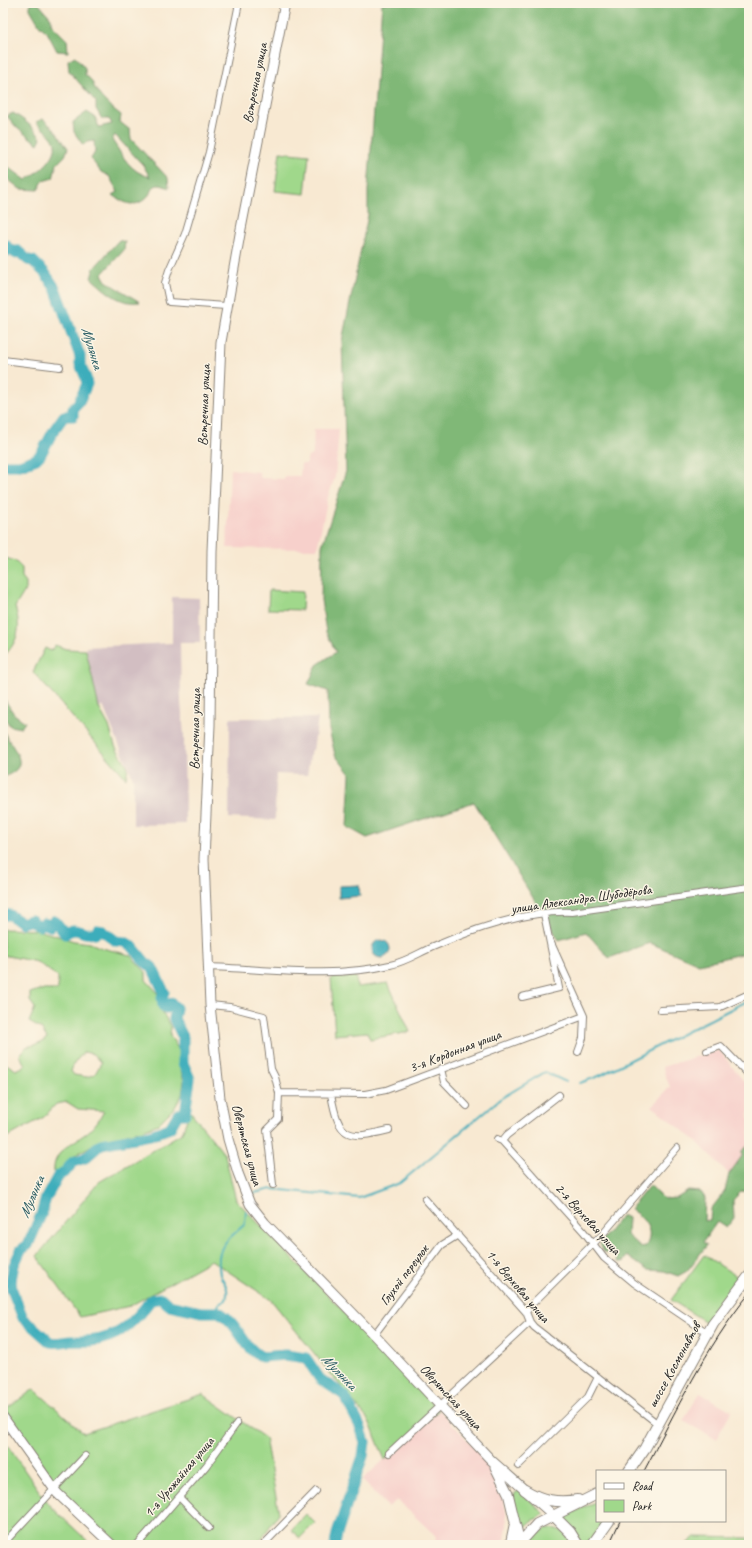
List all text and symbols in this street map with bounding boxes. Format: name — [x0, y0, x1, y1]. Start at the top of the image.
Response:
street label: Встречная улица — [239, 40, 271, 125]
water label: Мулянка — [77, 325, 108, 373]
street label: Встречная улица — [194, 363, 214, 446]
street label: Встречная улица — [186, 687, 204, 770]
street label: улица Александра Шубодёрова — [509, 881, 654, 917]
street label: 3-я Кордонная улица — [407, 1025, 504, 1076]
street label: Оверятская улица — [228, 1102, 266, 1188]
water label: Мулянка — [15, 1172, 50, 1221]
street label: 2-я Верховая улица — [552, 1180, 625, 1259]
street label: Глухой переулок — [376, 1240, 433, 1309]
street label: 1-я Верховая улица — [483, 1246, 554, 1327]
street label: шоссе Космонавтов — [644, 1317, 706, 1411]
water label: Мулянка — [317, 1350, 362, 1395]
street label: Оверятская улица — [416, 1361, 486, 1434]
street label: 1-я Урожайная улица — [140, 1432, 219, 1521]
legend — [596, 1470, 726, 1522]
text: Road — [632, 1478, 654, 1494]
text: Park — [632, 1498, 653, 1514]

